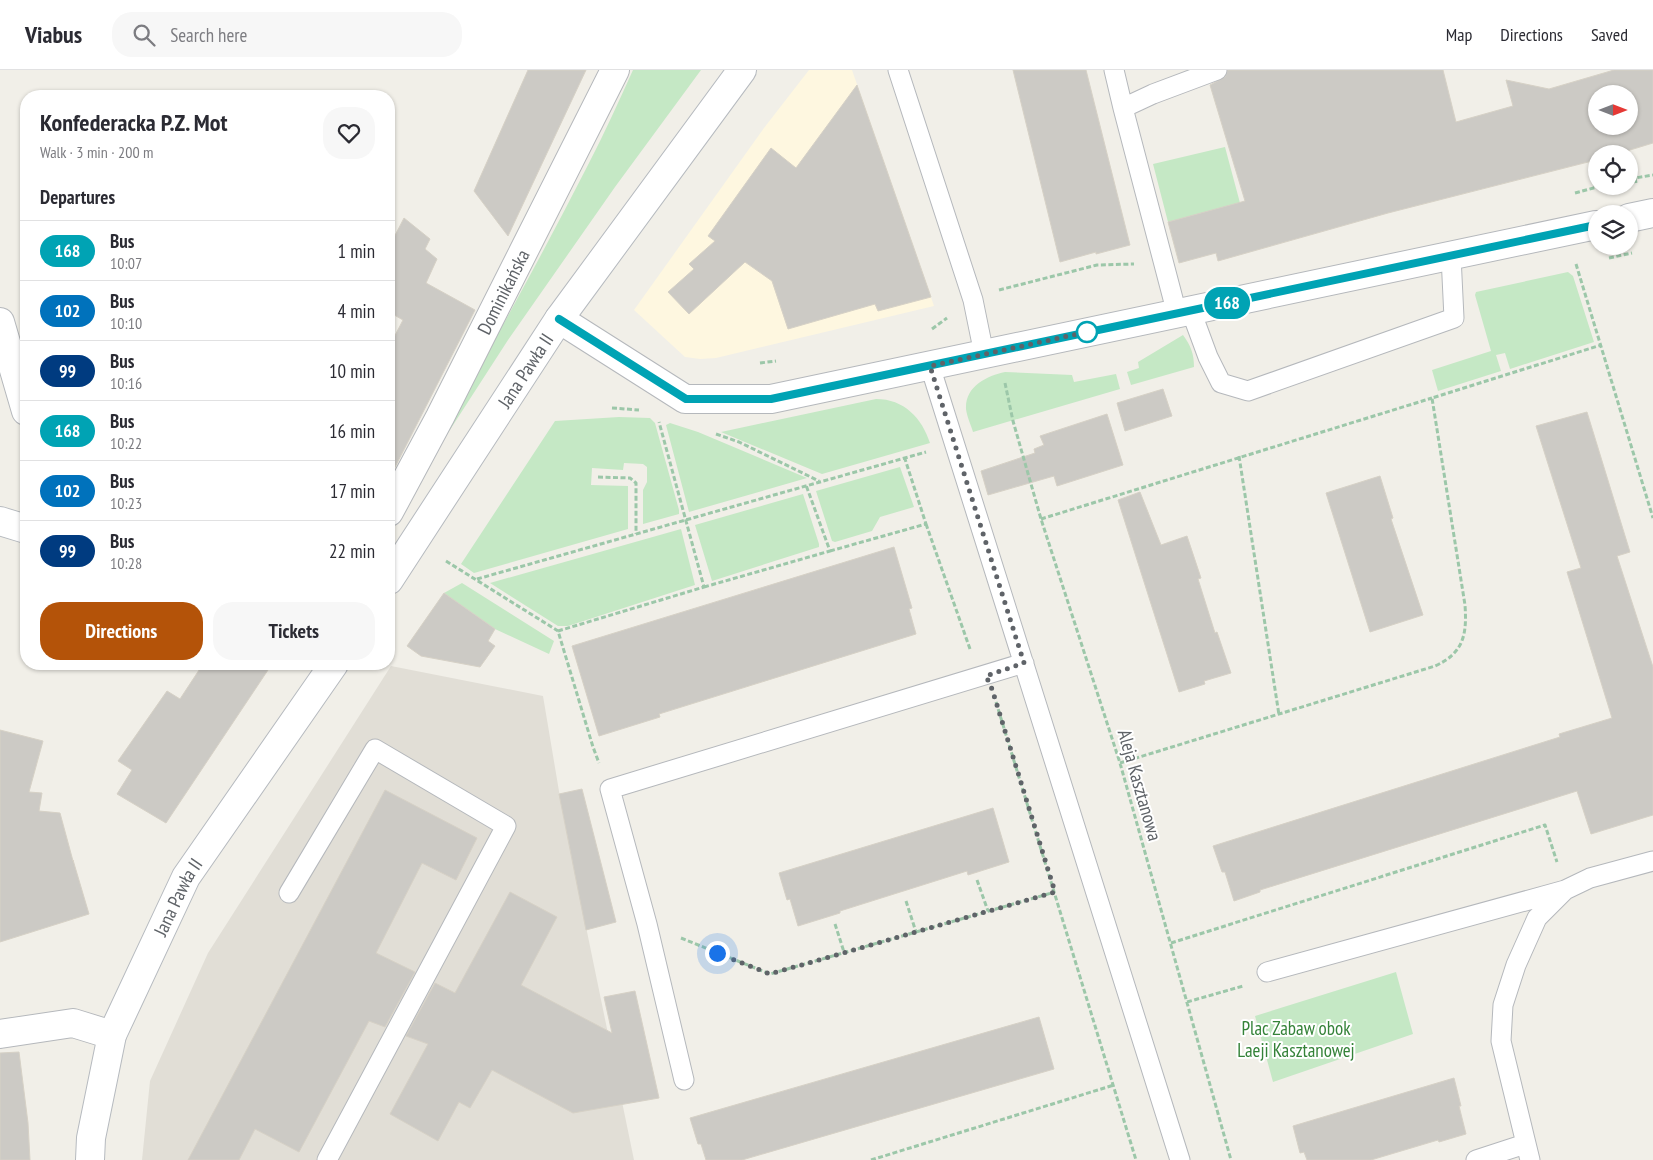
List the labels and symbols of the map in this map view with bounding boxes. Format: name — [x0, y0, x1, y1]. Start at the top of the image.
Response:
north arrow — [1588, 85, 1638, 135]
street label: Dominikańska — [472, 245, 535, 338]
line badge: 168 — [1198, 287, 1256, 319]
unlabelled marker — [1076, 321, 1098, 343]
street label: Jana Pawła II — [492, 329, 558, 413]
street label: Aleja Kasztanowa — [1113, 727, 1167, 843]
street label: Jana Pawła II — [148, 853, 208, 941]
your location — [705, 941, 730, 966]
park label: Plac Zabaw obok Laeji Kasztanowej — [1237, 1016, 1355, 1062]

